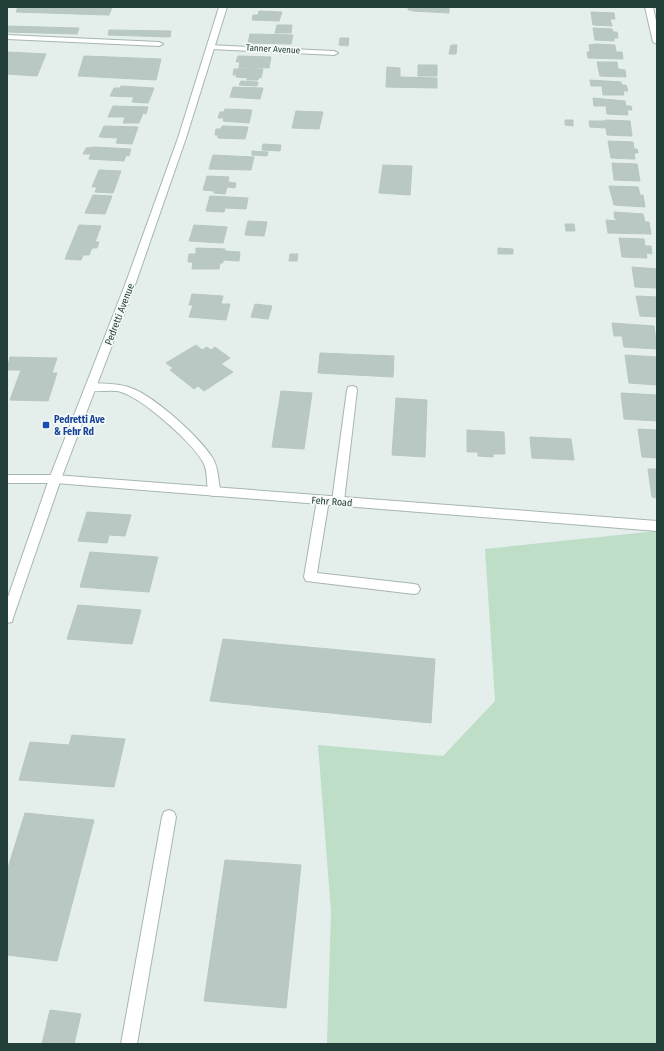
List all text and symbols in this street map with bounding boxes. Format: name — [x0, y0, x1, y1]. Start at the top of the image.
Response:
street label: Tanner Avenue — [246, 43, 301, 55]
street label: Pedretti Avenue — [103, 282, 137, 347]
place label: Pedretti Ave & Fehr Rd — [54, 414, 105, 438]
marker: Pedretti Ave & Fehr Rd — [41, 420, 51, 430]
street label: Fehr Road — [311, 495, 353, 509]

